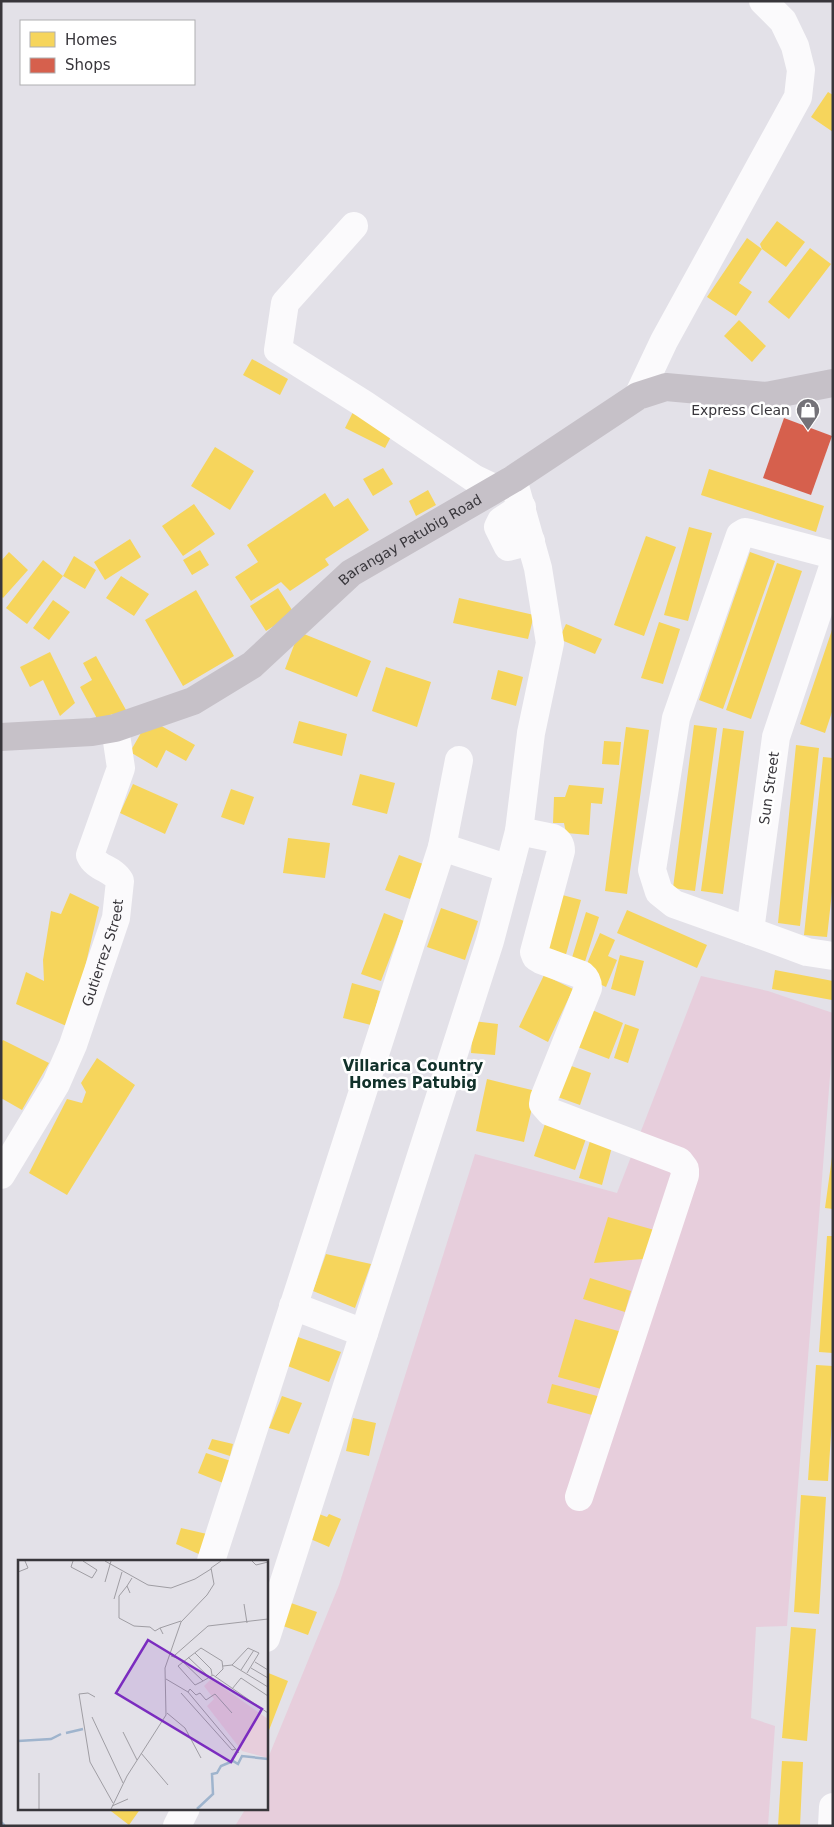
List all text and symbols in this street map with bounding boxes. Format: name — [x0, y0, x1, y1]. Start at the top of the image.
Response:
legend — [20, 20, 195, 85]
text: Homes — [65, 31, 117, 49]
text: Shops — [65, 56, 111, 74]
shop icon: Express Clean — [795, 397, 821, 431]
place label: Express Clean — [691, 402, 790, 418]
street label: Barangay Patubig Road — [335, 491, 484, 589]
street label: Sun Street — [756, 750, 782, 826]
street label: Gutierrez Street — [79, 898, 126, 1008]
district label: Villarica Country Homes Patubig — [343, 1057, 484, 1092]
inset map — [18, 1560, 268, 1810]

